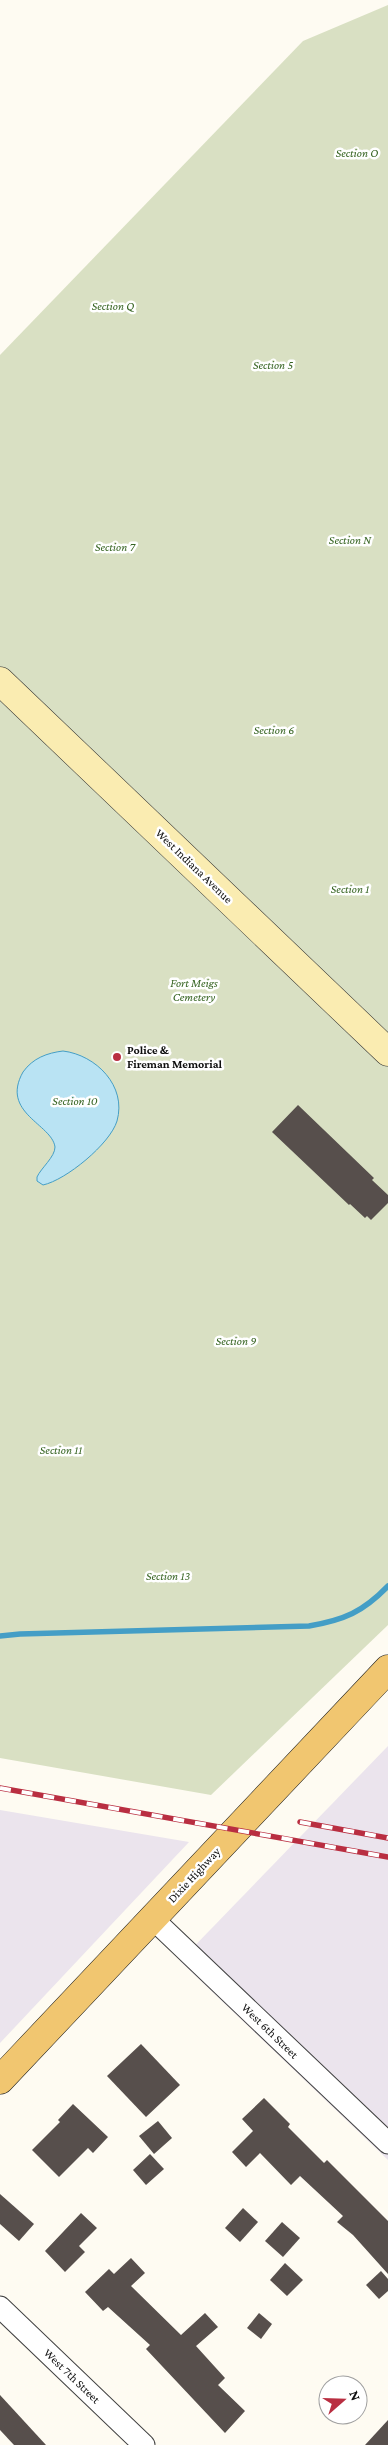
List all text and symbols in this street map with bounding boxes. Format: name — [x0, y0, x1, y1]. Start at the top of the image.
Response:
park label: Section O — [336, 146, 378, 160]
park label: Section Q — [92, 299, 134, 313]
park label: Section 5 — [253, 358, 293, 372]
park label: Section N — [329, 533, 372, 547]
park label: Section 7 — [95, 540, 137, 554]
park label: Section 6 — [254, 723, 294, 737]
street label: West Indiana Avenue — [153, 826, 235, 906]
park label: Section 1 — [331, 882, 369, 896]
park label: Fort Meigs Cemetery — [170, 976, 218, 1004]
place label: Police & Fireman Memorial — [127, 1043, 222, 1071]
marker: Police & Fireman Memorial — [111, 1051, 123, 1063]
park label: Section 10 — [52, 1094, 98, 1108]
park label: Section 9 — [216, 1334, 256, 1348]
park label: Section 11 — [40, 1443, 82, 1457]
park label: Section 13 — [146, 1569, 190, 1583]
street label: Dixie Highway — [165, 1844, 223, 1906]
street label: West 6th Street — [239, 2000, 302, 2062]
street label: West 7th Street — [41, 2346, 104, 2407]
north arrow — [318, 2375, 368, 2425]
text: N — [346, 2388, 365, 2403]

